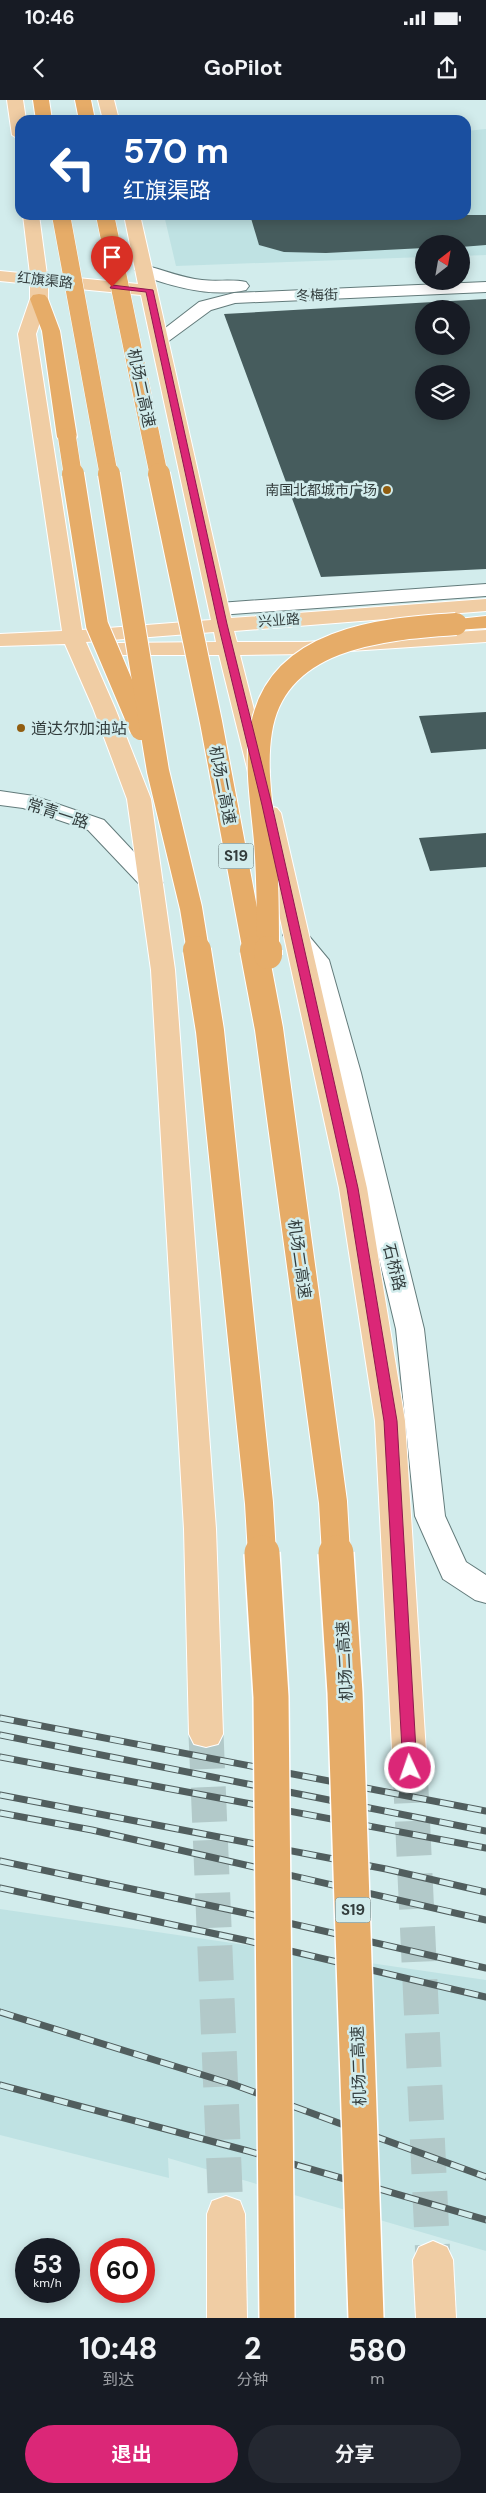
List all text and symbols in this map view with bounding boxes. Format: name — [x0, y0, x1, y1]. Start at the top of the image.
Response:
text: 10:46 — [25, 5, 75, 30]
text: GoPilot — [204, 53, 282, 82]
icon: back — [25, 54, 53, 82]
icon: share — [433, 54, 461, 82]
text: 570 m — [123, 128, 229, 174]
icon: left — [40, 135, 105, 200]
text: 红旗渠路 — [123, 176, 211, 205]
north arrow — [415, 235, 470, 290]
map controls — [415, 235, 470, 420]
pin — [91, 236, 133, 287]
icon: arrive — [98, 243, 126, 271]
street label: 红旗渠路 — [16, 268, 74, 292]
street label: 冬梅街 — [296, 285, 338, 305]
button: search — [415, 300, 470, 355]
street label: 机场二高速 — [123, 347, 160, 429]
button: layers — [415, 365, 470, 420]
place label: 南国北都城市广场 — [265, 481, 377, 499]
marker: 南国北都城市广场 — [381, 484, 393, 496]
street label: 兴业路 — [257, 610, 301, 630]
place label: 道达尔加油站 — [31, 718, 127, 739]
marker: 道达尔加油站 — [15, 722, 27, 734]
street label: 机场二高速 — [205, 744, 240, 826]
street label: 常青一路 — [24, 794, 92, 833]
road number: S19 — [218, 844, 254, 868]
street label: 机场二高速 — [284, 1218, 315, 1300]
street label: 石桥路 — [379, 1241, 411, 1293]
street label: 机场二高速 — [332, 1620, 357, 1701]
position arrow — [383, 1741, 435, 1793]
road number: S19 — [336, 1898, 370, 1922]
street label: 机场二高速 — [347, 2026, 370, 2106]
speed limit sign: 60 — [90, 2238, 155, 2303]
text: 53 — [32, 2248, 63, 2281]
text: km/h — [33, 2275, 62, 2291]
text: 10:48 — [79, 2329, 157, 2368]
text: 2 — [244, 2329, 261, 2368]
text: 580 — [348, 2331, 407, 2370]
text: m — [370, 2368, 384, 2389]
text: 到达 — [102, 2369, 134, 2390]
text: 分钟 — [237, 2369, 269, 2390]
button: 退出 — [25, 2425, 238, 2483]
button: 分享 — [248, 2425, 461, 2483]

